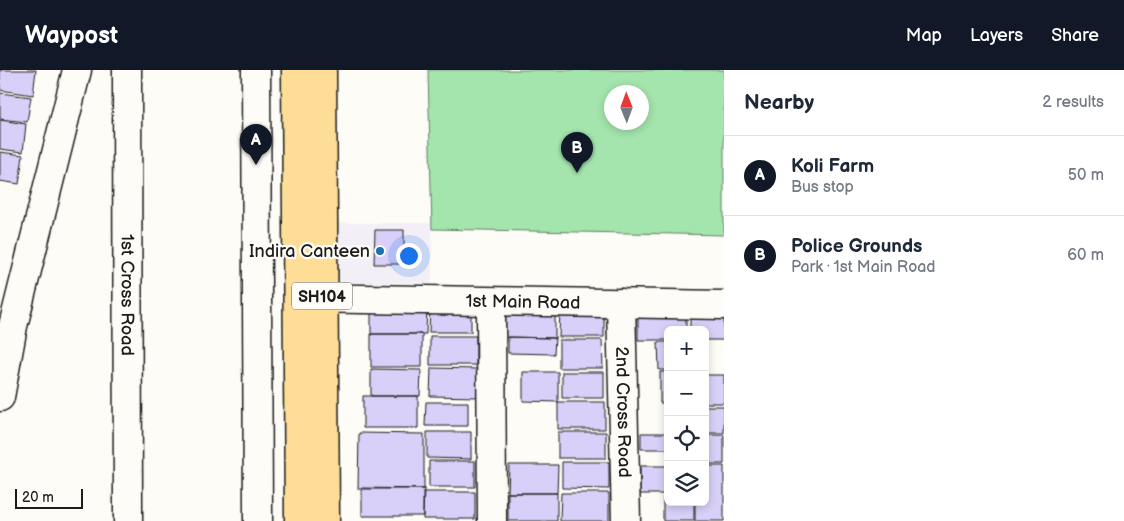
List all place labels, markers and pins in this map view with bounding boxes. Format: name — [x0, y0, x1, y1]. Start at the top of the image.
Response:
pin: A — [240, 124, 272, 165]
pin: B — [561, 132, 593, 173]
place label: Indira Canteen — [249, 241, 370, 262]
marker: Indira Canteen — [374, 245, 386, 257]

